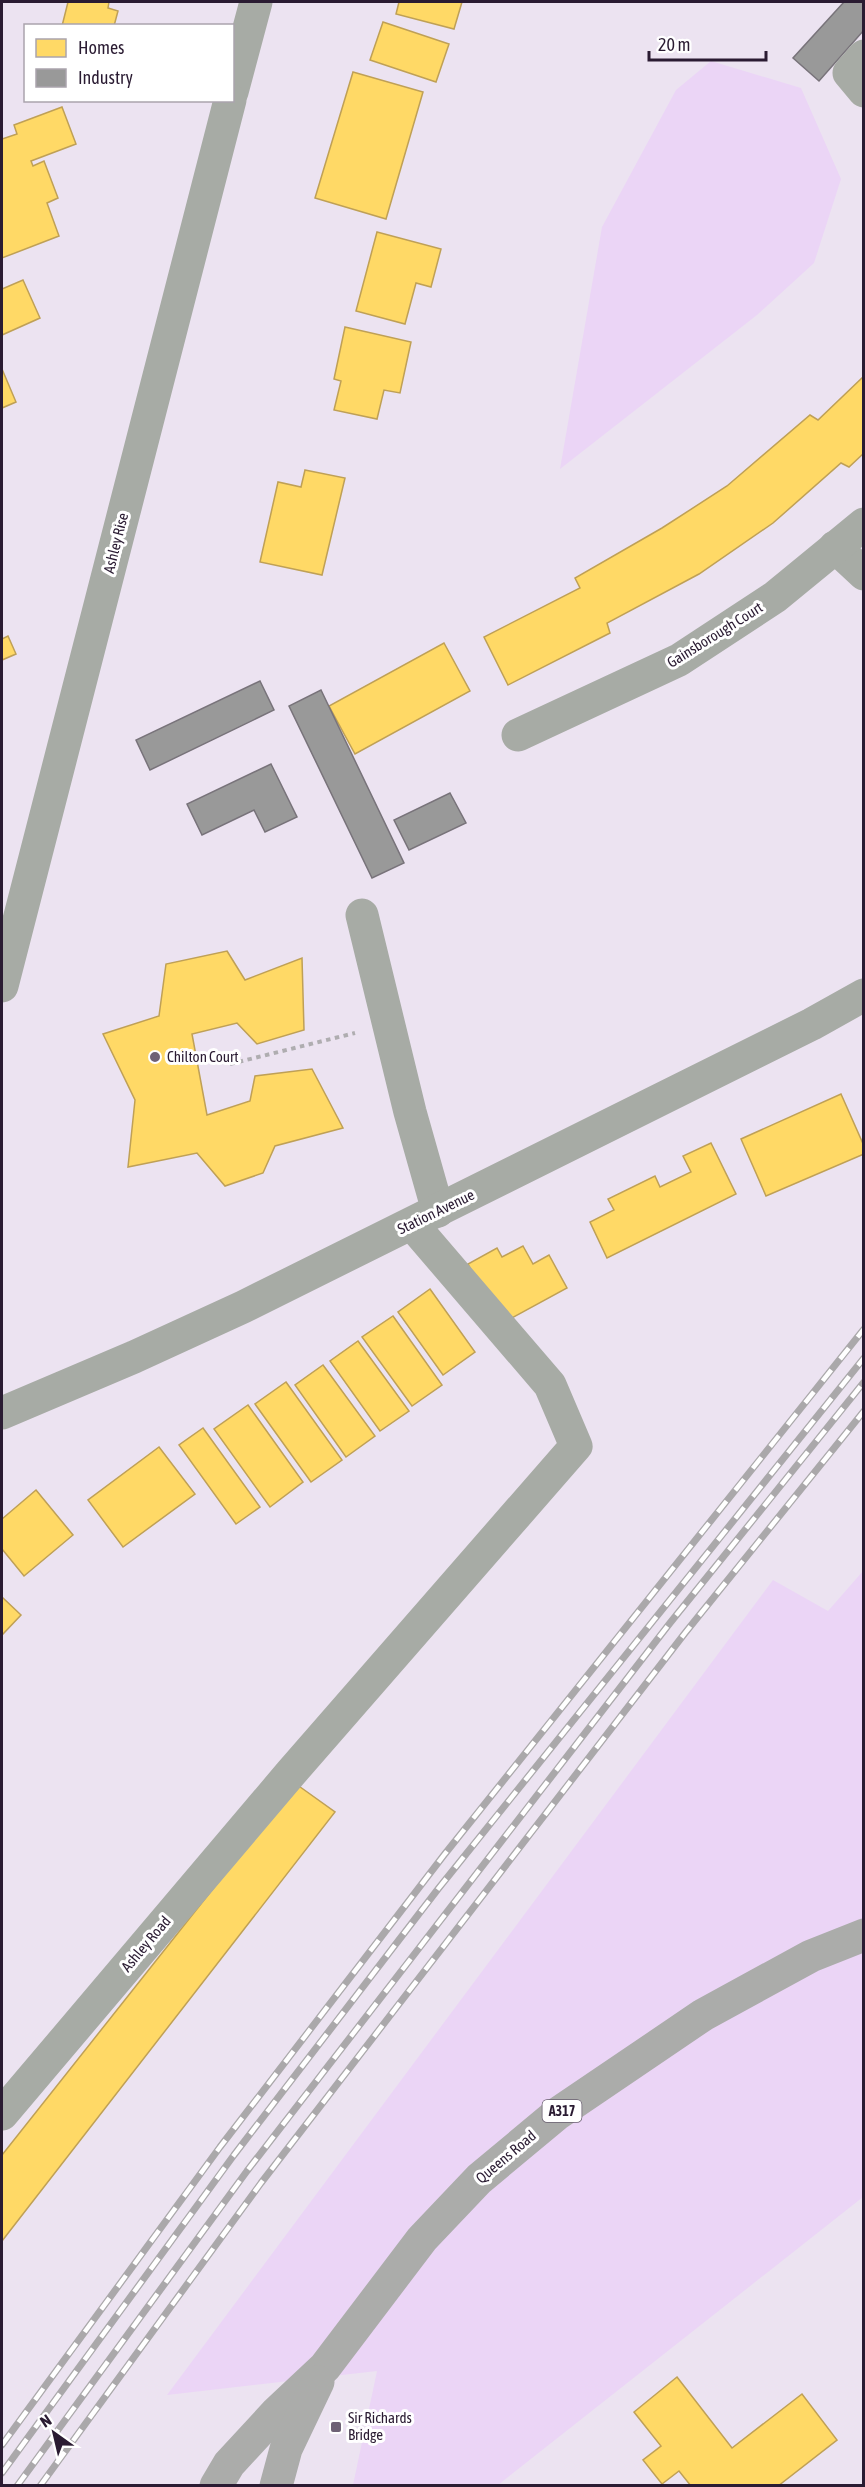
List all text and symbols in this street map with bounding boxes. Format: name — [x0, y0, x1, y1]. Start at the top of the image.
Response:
legend — [24, 24, 234, 102]
scale bar — [649, 24, 766, 62]
text: 20 m — [658, 34, 690, 55]
text: Homes — [78, 37, 124, 58]
text: Industry — [78, 67, 133, 88]
street label: Ashley Rise — [100, 511, 131, 575]
street label: Gainsborough Court — [664, 598, 766, 671]
place label: Chilton Court — [167, 1048, 239, 1065]
marker: Chilton Court — [148, 1050, 162, 1064]
street label: Station Avenue — [395, 1186, 477, 1237]
street label: Ashley Road — [117, 1912, 174, 1975]
road number: A317 — [542, 2100, 582, 2122]
street label: Queens Road — [472, 2127, 539, 2187]
north arrow — [24, 2403, 84, 2463]
place label: Sir Richards Bridge — [348, 2409, 412, 2443]
text: N — [37, 2410, 55, 2431]
marker: Sir Richards Bridge — [329, 2420, 343, 2434]

